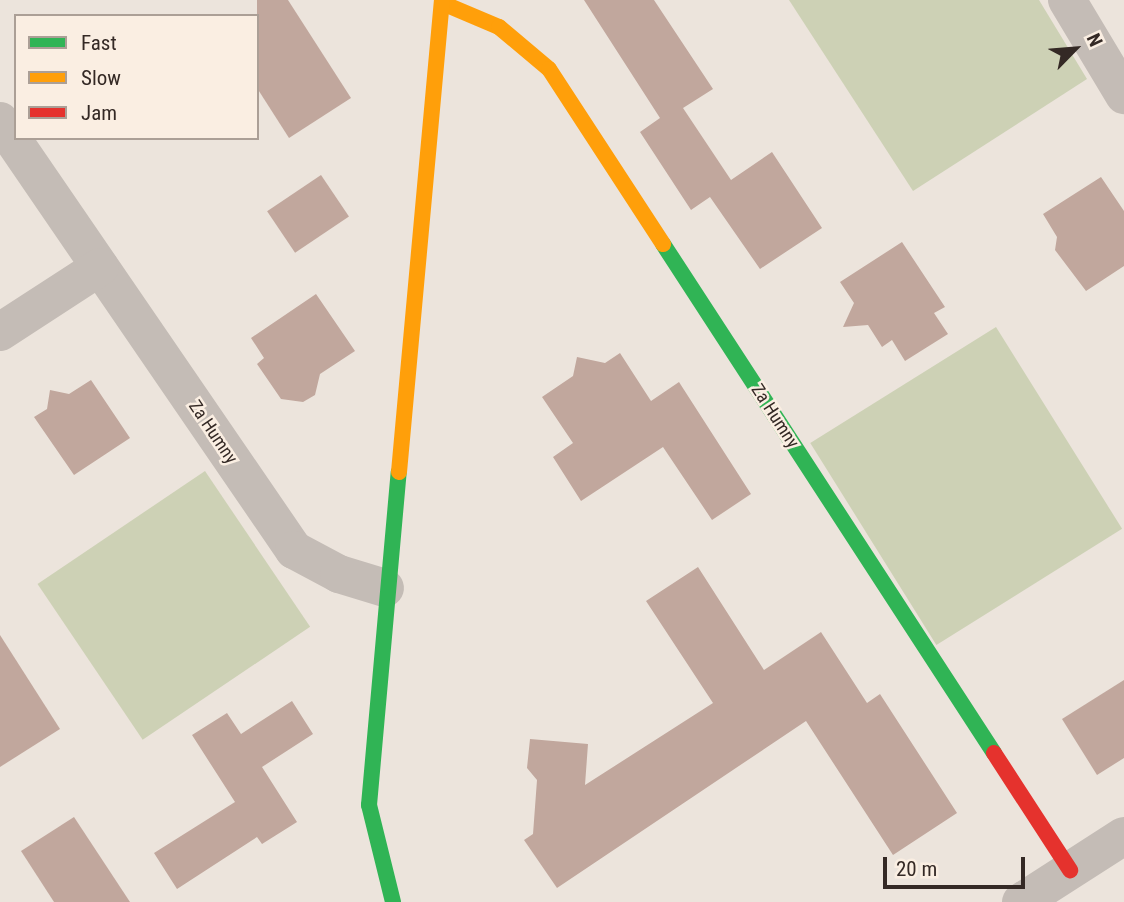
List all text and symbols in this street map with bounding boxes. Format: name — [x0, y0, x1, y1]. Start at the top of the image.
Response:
legend — [14, 14, 259, 140]
north arrow — [1040, 14, 1110, 84]
text: N — [1082, 30, 1107, 50]
text: Fast — [81, 31, 117, 55]
text: Slow — [81, 66, 121, 90]
text: Jam — [81, 101, 117, 125]
street label: Za Humny — [746, 380, 804, 452]
street label: Za Humny — [184, 396, 242, 468]
scale bar — [886, 842, 1028, 886]
text: 20 m — [896, 857, 937, 881]

